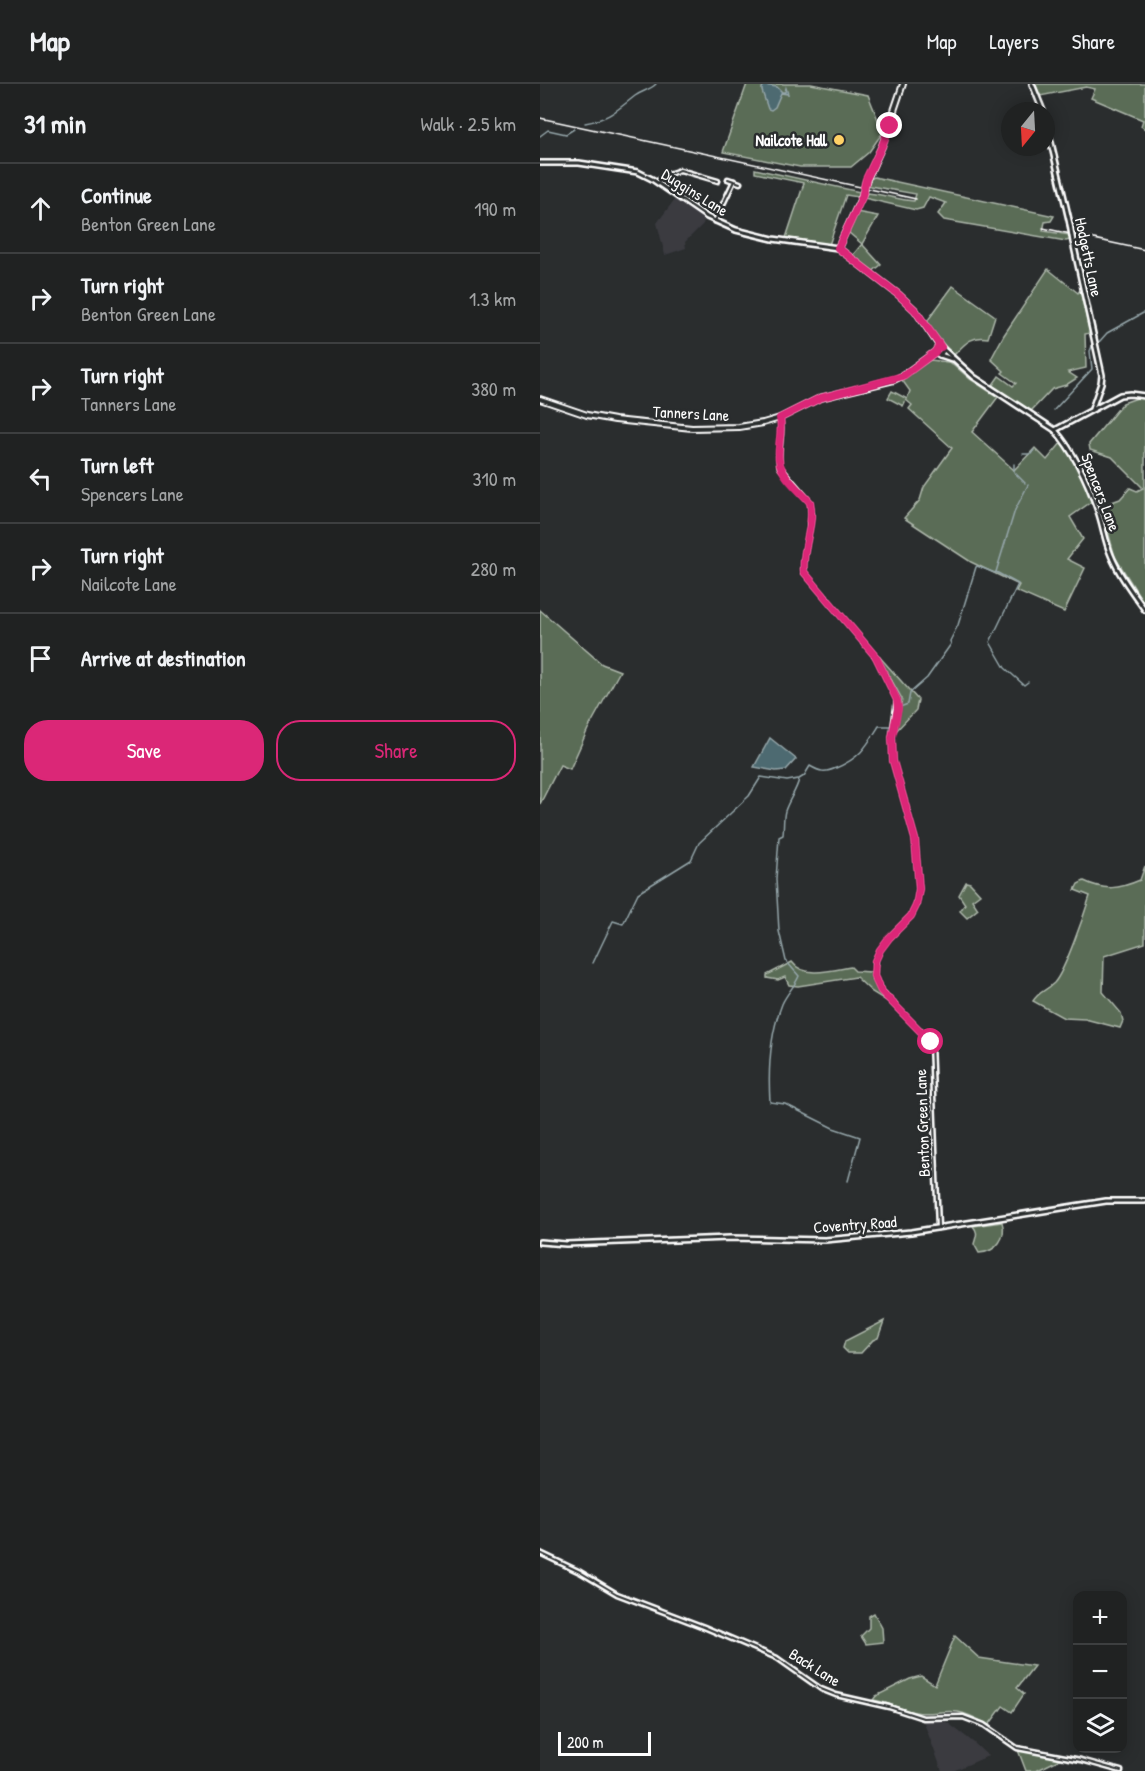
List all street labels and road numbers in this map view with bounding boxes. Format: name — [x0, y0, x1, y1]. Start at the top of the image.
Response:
street label: Duggins Lane — [657, 163, 733, 221]
street label: Hodgetts Lane — [1070, 215, 1108, 299]
street label: Tanners Lane — [652, 400, 730, 426]
street label: Spencers Lane — [1076, 450, 1126, 535]
street label: Benton Green Lane — [909, 1068, 935, 1177]
street label: Coventry Road — [813, 1210, 897, 1238]
street label: Back Lane — [785, 1643, 845, 1692]

